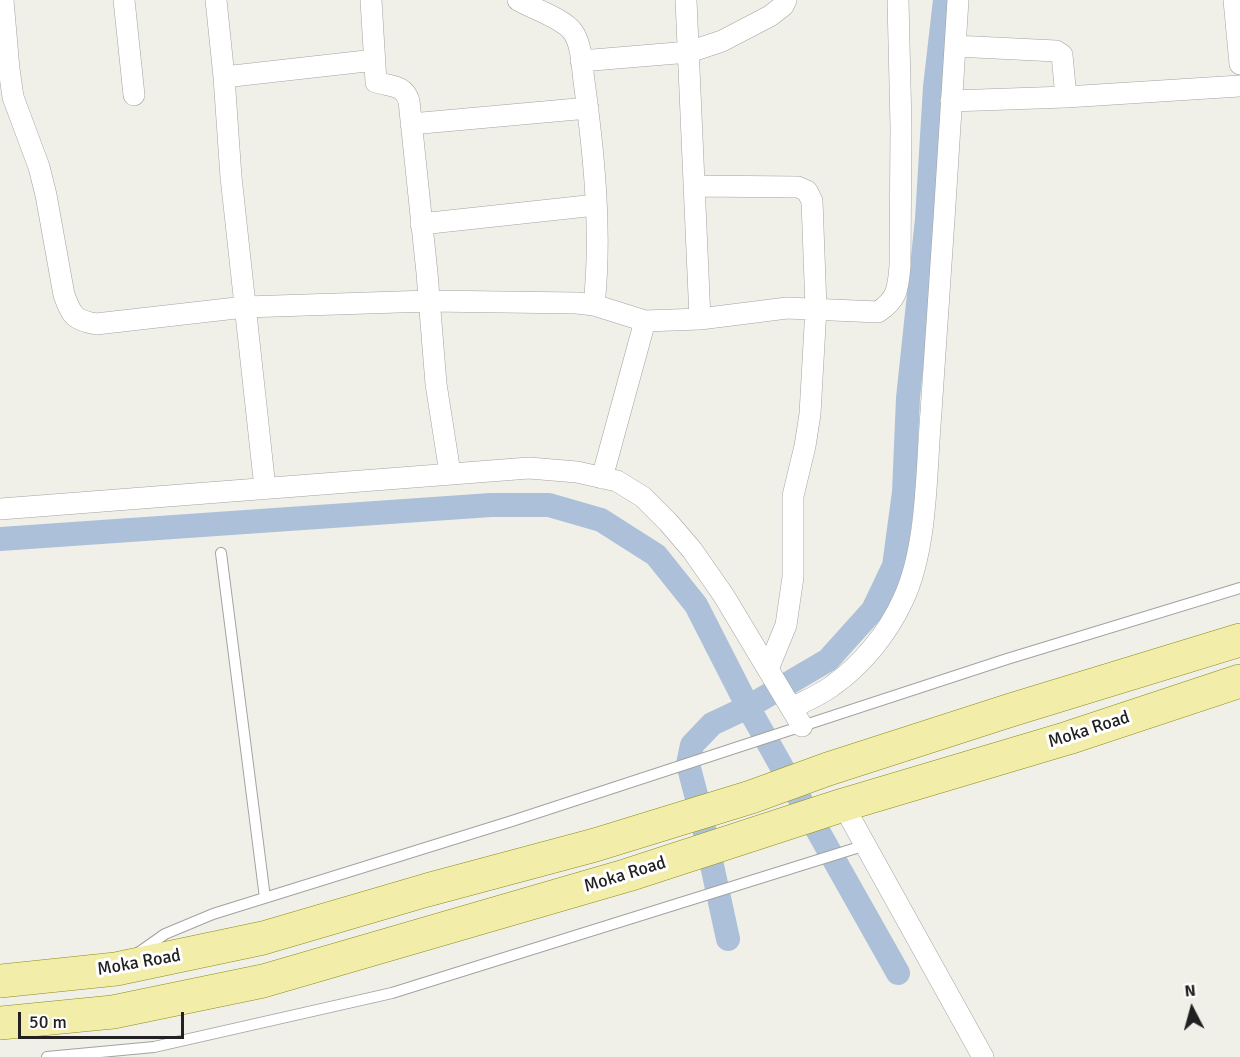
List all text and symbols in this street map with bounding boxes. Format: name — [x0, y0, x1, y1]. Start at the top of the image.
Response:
street label: Moka Road — [1045, 707, 1133, 753]
street label: Moka Road — [581, 852, 669, 898]
street label: Moka Road — [96, 945, 182, 981]
north arrow — [1162, 979, 1222, 1039]
text: N — [1184, 981, 1197, 1002]
scale bar — [21, 1000, 188, 1038]
text: 50 m — [29, 1011, 67, 1033]

